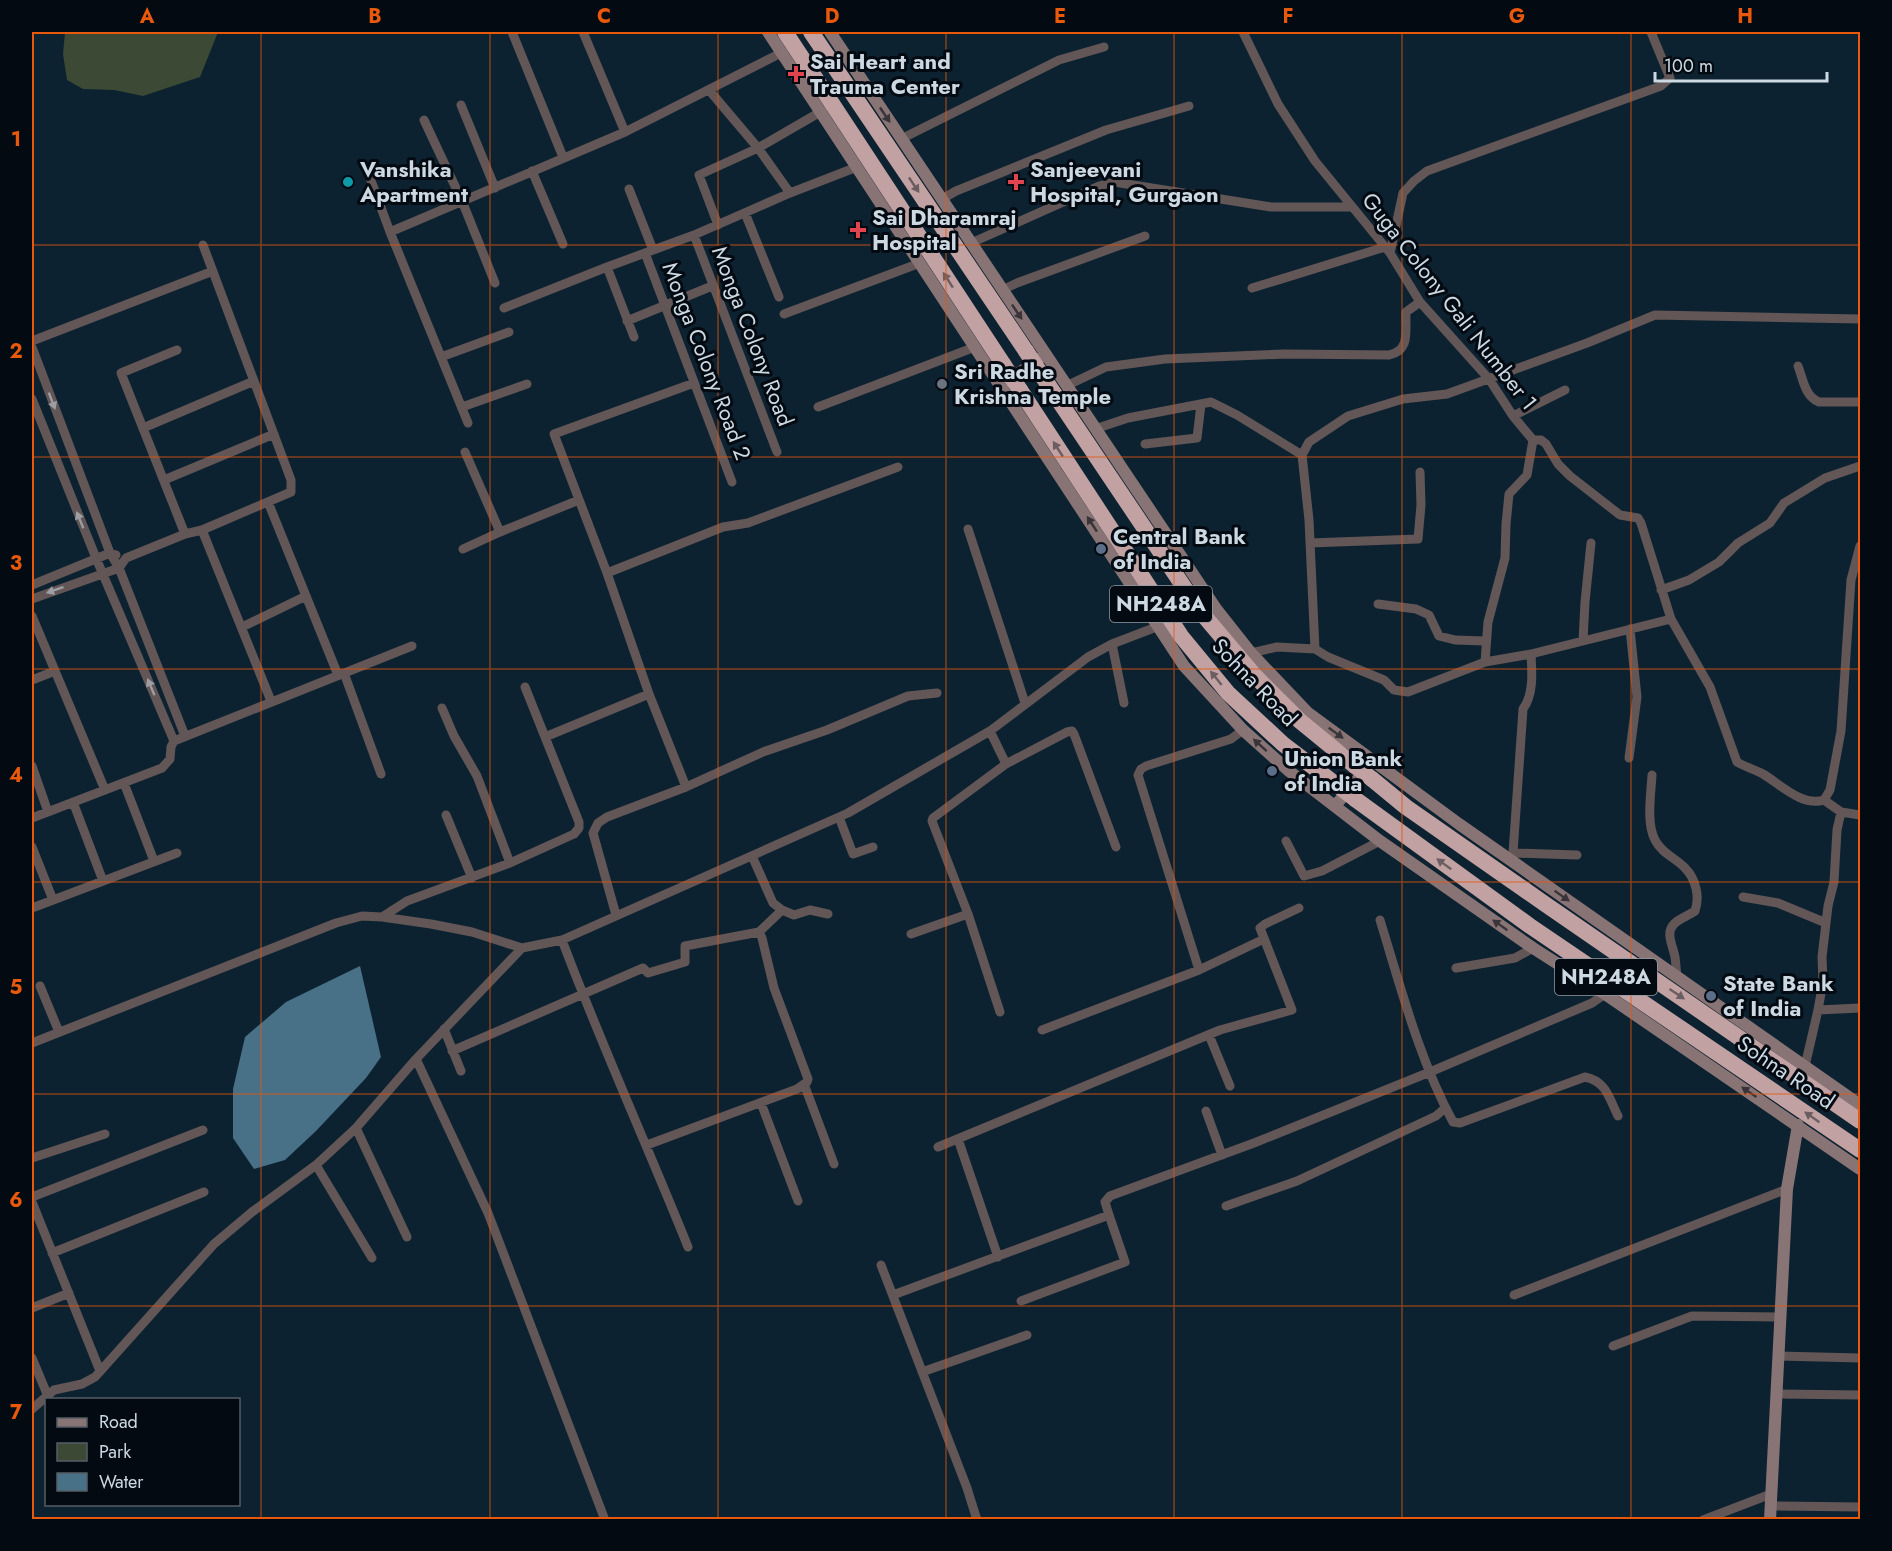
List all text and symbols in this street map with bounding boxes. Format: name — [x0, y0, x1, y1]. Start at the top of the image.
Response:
text: A — [139, 2, 155, 31]
text: B — [368, 2, 382, 31]
text: C — [597, 2, 611, 31]
text: D — [825, 2, 839, 31]
text: E — [1054, 2, 1066, 31]
text: F — [1282, 2, 1294, 31]
text: G — [1509, 2, 1525, 31]
text: H — [1737, 2, 1753, 31]
place label: Sai Heart and Trauma Center — [810, 45, 960, 102]
scale bar — [1655, 45, 1828, 83]
text: 100 m — [1664, 53, 1713, 79]
marker: Sai Heart and Trauma Center — [787, 65, 805, 83]
one-way arrow — [880, 107, 891, 123]
text: 1 — [11, 125, 21, 154]
place label: Vanshika Apartment — [359, 153, 468, 210]
place label: Sanjeevani Hospital, Gurgaon — [1030, 153, 1219, 210]
marker: Sanjeevani Hospital, Gurgaon — [1007, 173, 1025, 191]
marker: Vanshika Apartment — [341, 175, 355, 189]
one-way arrow — [908, 176, 920, 192]
street label: Guga Colony Gali Number 1 — [1355, 185, 1545, 417]
place label: Sai Dharamraj Hospital — [872, 201, 1017, 258]
marker: Sai Dharamraj Hospital — [849, 221, 867, 239]
street label: Monga Colony Road — [704, 241, 802, 431]
street label: Monga Colony Road 2 — [655, 257, 759, 465]
one-way arrow — [943, 272, 954, 288]
one-way arrow — [1011, 304, 1022, 320]
text: 2 — [9, 337, 23, 366]
place label: Sri Radhe Krishna Temple — [954, 355, 1111, 412]
marker: Sri Radhe Krishna Temple — [935, 377, 949, 391]
one-way arrow — [48, 393, 58, 411]
one-way arrow — [1053, 440, 1064, 457]
one-way arrow — [75, 510, 85, 528]
one-way arrow — [1086, 516, 1097, 532]
place label: Central Bank of India — [1113, 520, 1246, 577]
marker: Central Bank of India — [1094, 542, 1108, 556]
text: 3 — [10, 549, 22, 578]
one-way arrow — [46, 586, 64, 596]
road number: NH248A — [1110, 586, 1212, 622]
street label: Sohna Road — [1205, 631, 1305, 733]
one-way arrow — [1211, 671, 1223, 686]
one-way arrow — [146, 678, 156, 696]
one-way arrow — [1329, 727, 1344, 739]
one-way arrow — [1253, 739, 1268, 752]
place label: Union Bank of India — [1284, 742, 1402, 799]
text: 4 — [9, 761, 23, 790]
marker: Union Bank of India — [1265, 764, 1279, 778]
one-way arrow — [1436, 858, 1452, 870]
one-way arrow — [1554, 890, 1570, 902]
one-way arrow — [1492, 919, 1508, 931]
road number: NH248A — [1555, 959, 1657, 995]
place label: State Bank of India — [1723, 967, 1834, 1024]
text: 5 — [10, 973, 23, 1002]
one-way arrow — [1668, 988, 1684, 1000]
marker: State Bank of India — [1704, 989, 1718, 1003]
street label: Sohna Road — [1731, 1027, 1841, 1117]
one-way arrow — [1741, 1087, 1757, 1098]
one-way arrow — [1805, 1111, 1821, 1123]
text: 6 — [9, 1186, 23, 1215]
text: 7 — [10, 1398, 23, 1427]
legend — [45, 1398, 240, 1506]
text: Road — [99, 1409, 138, 1435]
text: Park — [99, 1439, 131, 1465]
text: Water — [99, 1469, 144, 1495]

